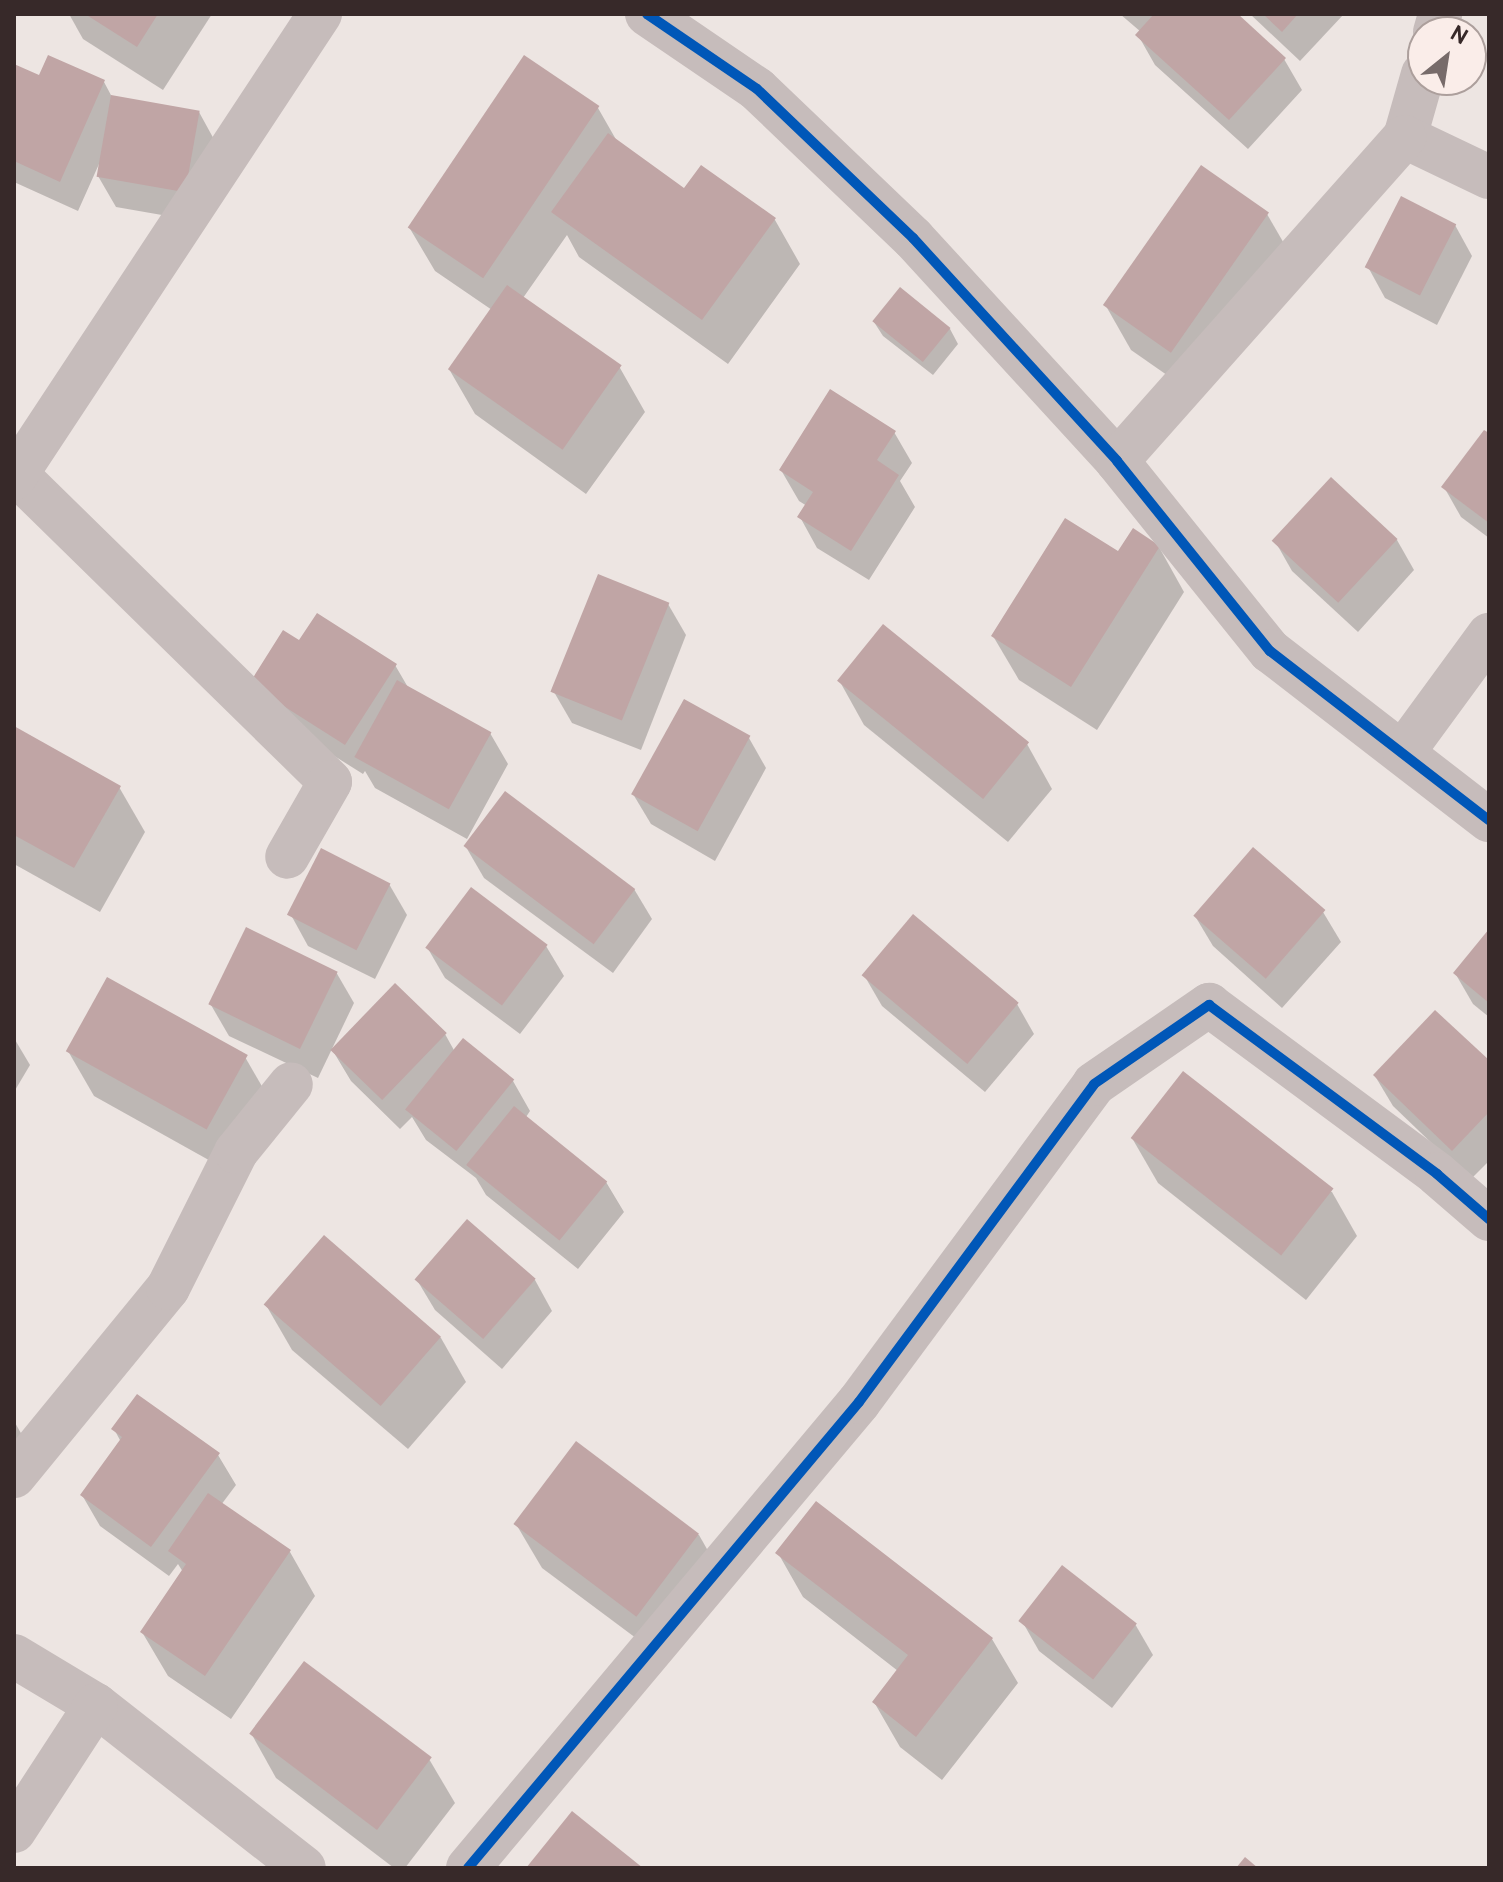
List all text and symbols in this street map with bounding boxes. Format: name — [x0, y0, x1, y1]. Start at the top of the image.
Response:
north arrow — [1407, 16, 1487, 96]
text: N — [1445, 21, 1472, 52]

